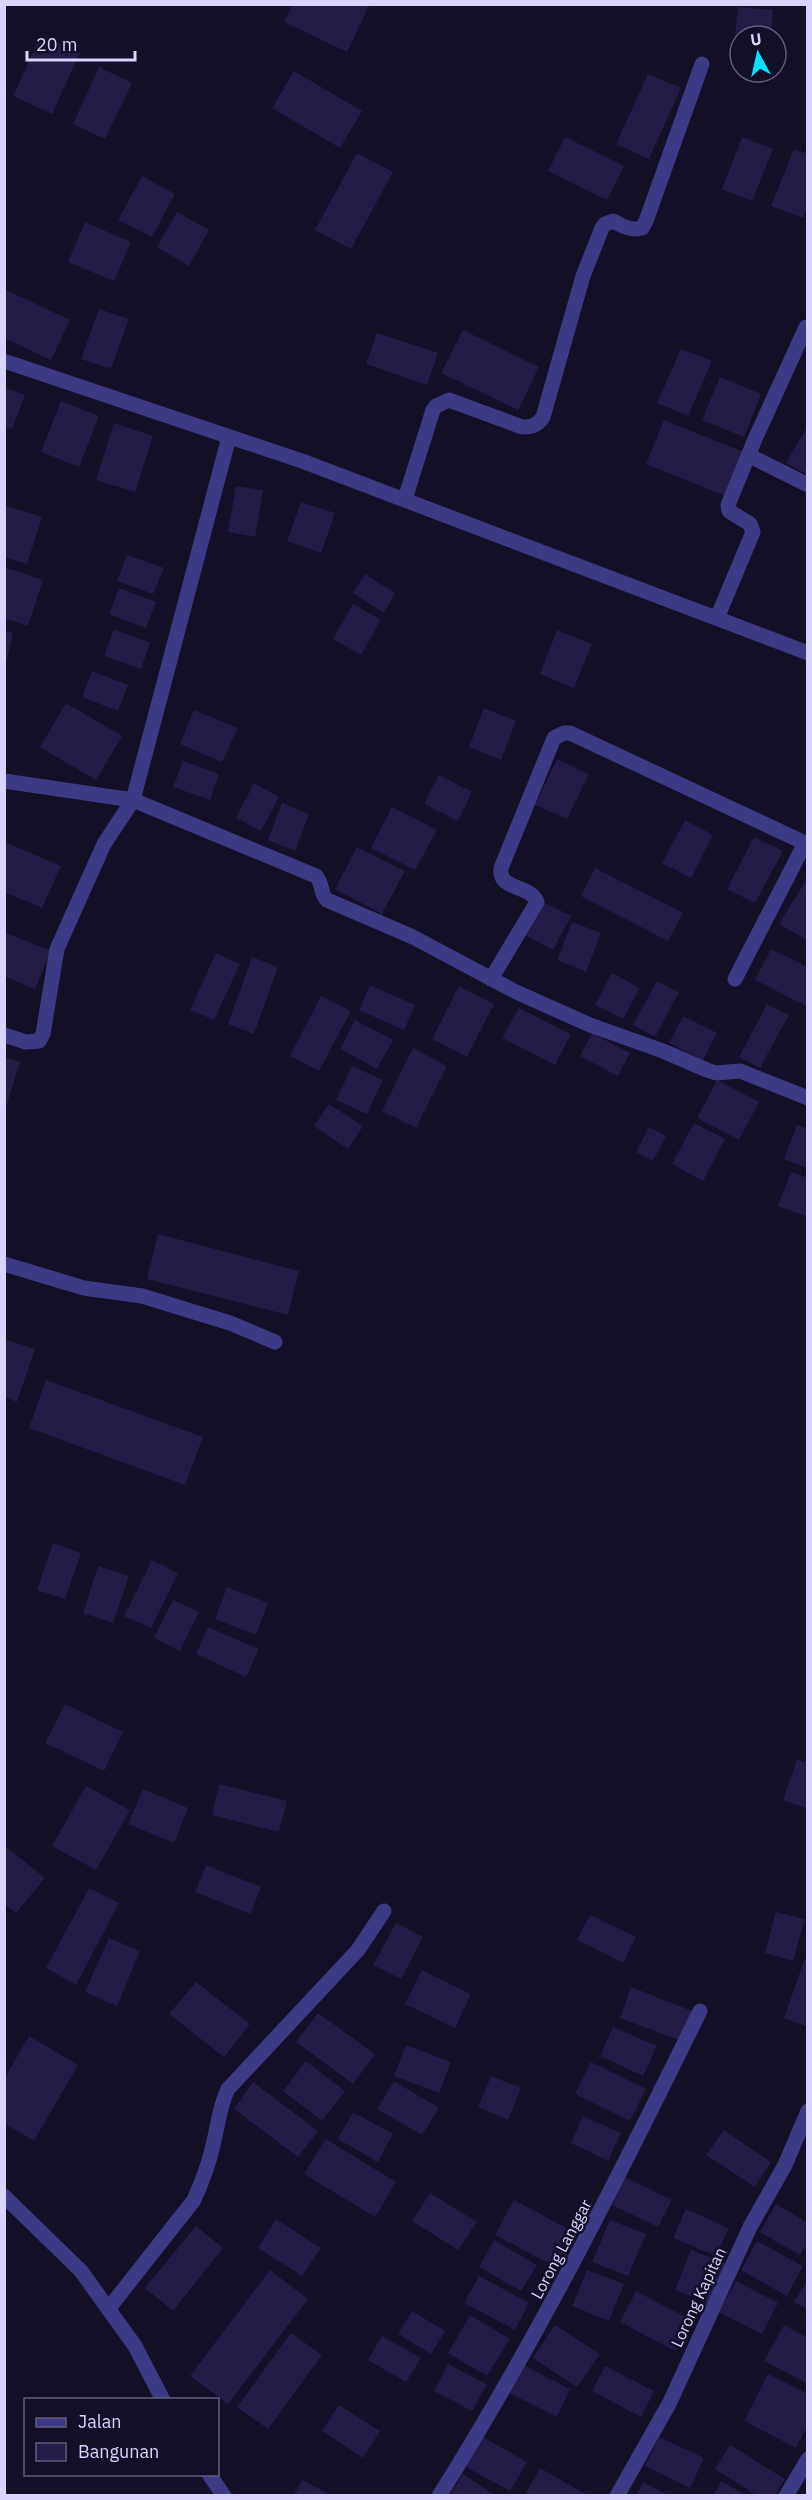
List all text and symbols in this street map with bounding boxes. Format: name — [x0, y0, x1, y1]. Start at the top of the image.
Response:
scale bar — [27, 24, 135, 62]
north arrow — [728, 24, 788, 84]
text: U — [749, 28, 763, 50]
text: 20 m — [36, 33, 78, 56]
street label: Lorong Langgar — [526, 2196, 596, 2302]
street label: Lorong Kapitan — [666, 2244, 730, 2350]
legend — [24, 2398, 219, 2476]
text: Jalan — [78, 2410, 122, 2433]
text: Bangunan — [78, 2440, 159, 2463]

